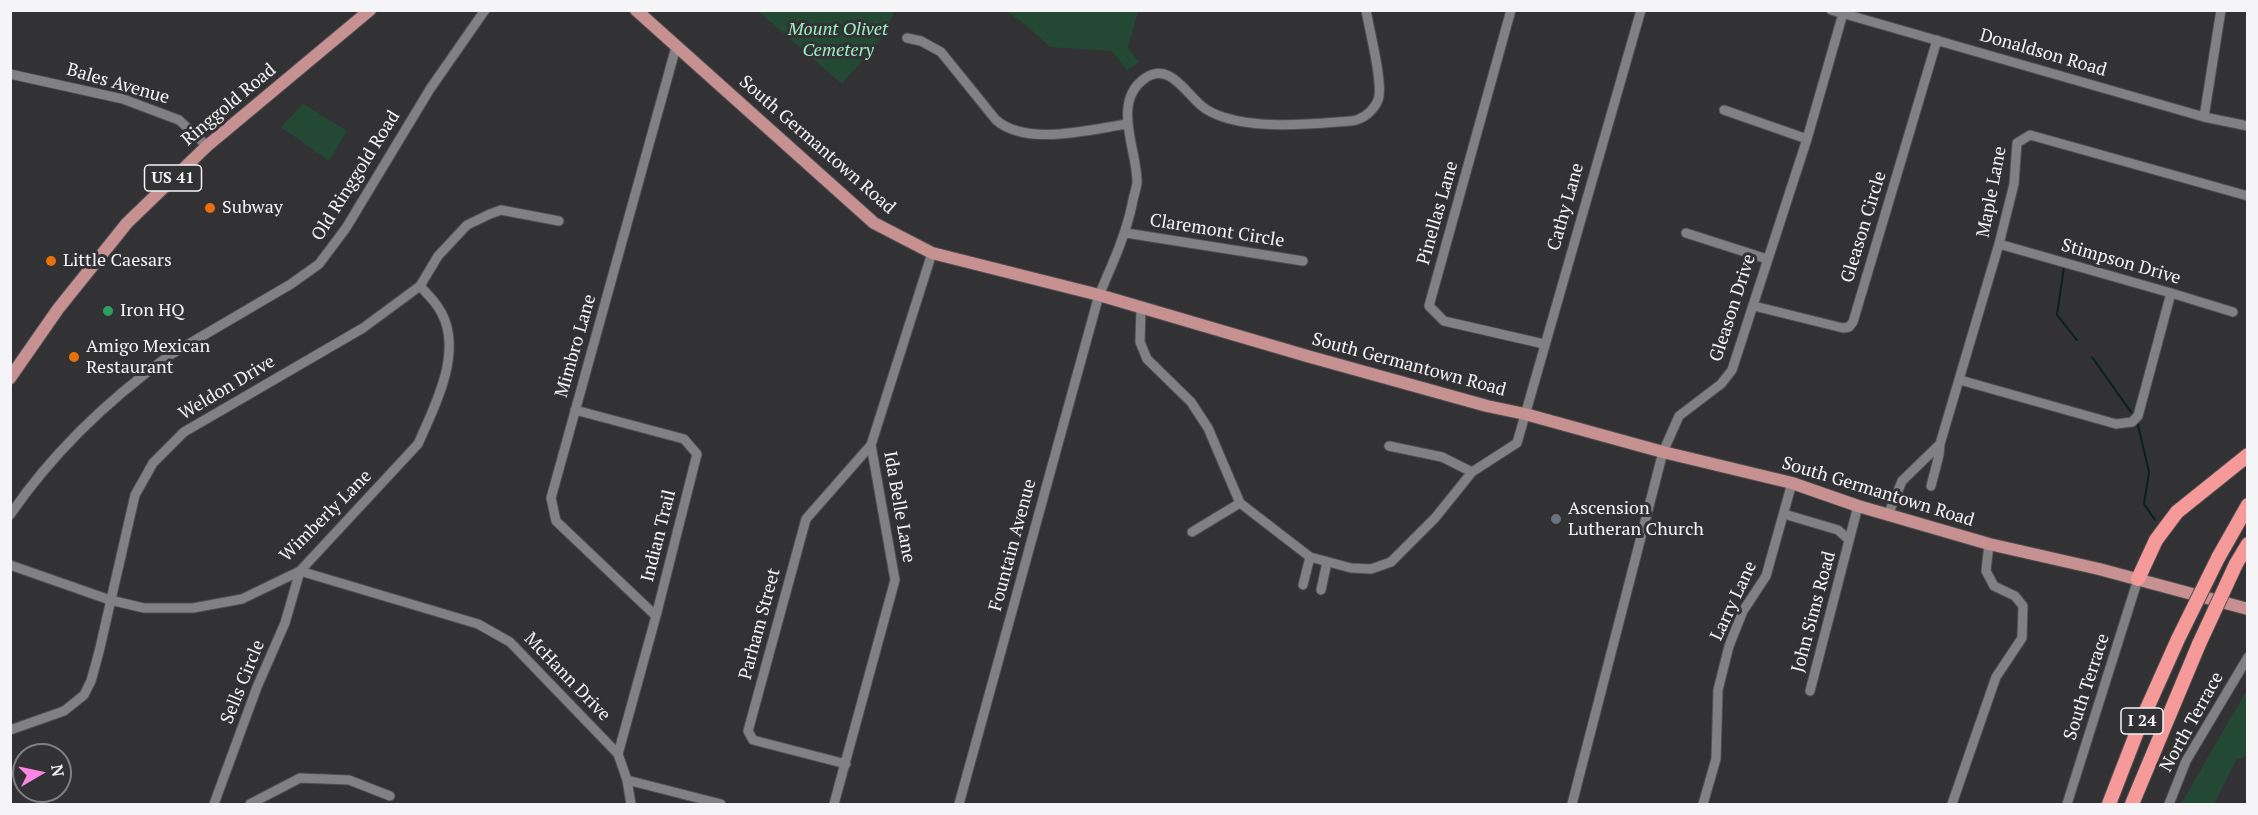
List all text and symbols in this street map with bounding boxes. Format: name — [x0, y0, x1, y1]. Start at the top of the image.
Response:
park label: Mount Olivet Cemetery — [788, 19, 888, 62]
street label: Donaldson Road — [1977, 25, 2109, 81]
street label: Bales Avenue — [64, 59, 172, 109]
street label: Ringgold Road — [177, 59, 281, 151]
street label: South Germantown Road — [734, 71, 900, 219]
street label: Old Ringgold Road — [307, 107, 405, 245]
street label: Maple Lane — [1973, 145, 2011, 239]
street label: Pinellas Lane — [1413, 159, 1463, 267]
street label: Cathy Lane — [1543, 161, 1589, 253]
road number: US 41 — [144, 165, 201, 191]
street label: Gleason Circle — [1837, 169, 1891, 285]
place label: Subway — [222, 197, 283, 219]
marker: Subway — [203, 201, 217, 215]
street label: Claremont Circle — [1148, 210, 1286, 252]
street label: Stimpson Drive — [2059, 235, 2183, 289]
place label: Little Caesars — [63, 250, 172, 272]
street label: Gleason Drive — [1705, 252, 1761, 364]
marker: Little Caesars — [44, 254, 58, 268]
street label: Mimbro Lane — [551, 292, 601, 400]
place label: Iron HQ — [120, 300, 185, 322]
marker: Iron HQ — [101, 304, 115, 318]
street label: South Germantown Road — [1310, 329, 1508, 401]
place label: Amigo Mexican Restaurant — [86, 336, 210, 378]
marker: Amigo Mexican Restaurant — [67, 350, 81, 364]
street label: Weldon Drive — [175, 351, 279, 425]
street label: Ida Belle Lane — [879, 450, 919, 564]
street label: South Germantown Road — [1779, 452, 1977, 532]
street label: Wimberly Lane — [276, 466, 376, 566]
street label: Fountain Avenue — [985, 477, 1041, 613]
street label: Indian Trail — [637, 488, 681, 584]
place label: Ascension Lutheran Church — [1568, 498, 1704, 540]
marker: Ascension Lutheran Church — [1549, 512, 1563, 526]
street label: John Sims Road — [1787, 549, 1841, 675]
street label: Larry Lane — [1706, 558, 1762, 644]
street label: Parham Street — [735, 566, 785, 682]
street label: McHann Drive — [519, 628, 615, 726]
street label: South Terrace — [2060, 631, 2114, 743]
street label: Sells Circle — [216, 637, 270, 727]
street label: North Terrace — [2156, 668, 2228, 776]
road number: I 24 — [2121, 708, 2163, 734]
north arrow — [12, 743, 72, 803]
text: N — [46, 763, 70, 778]

